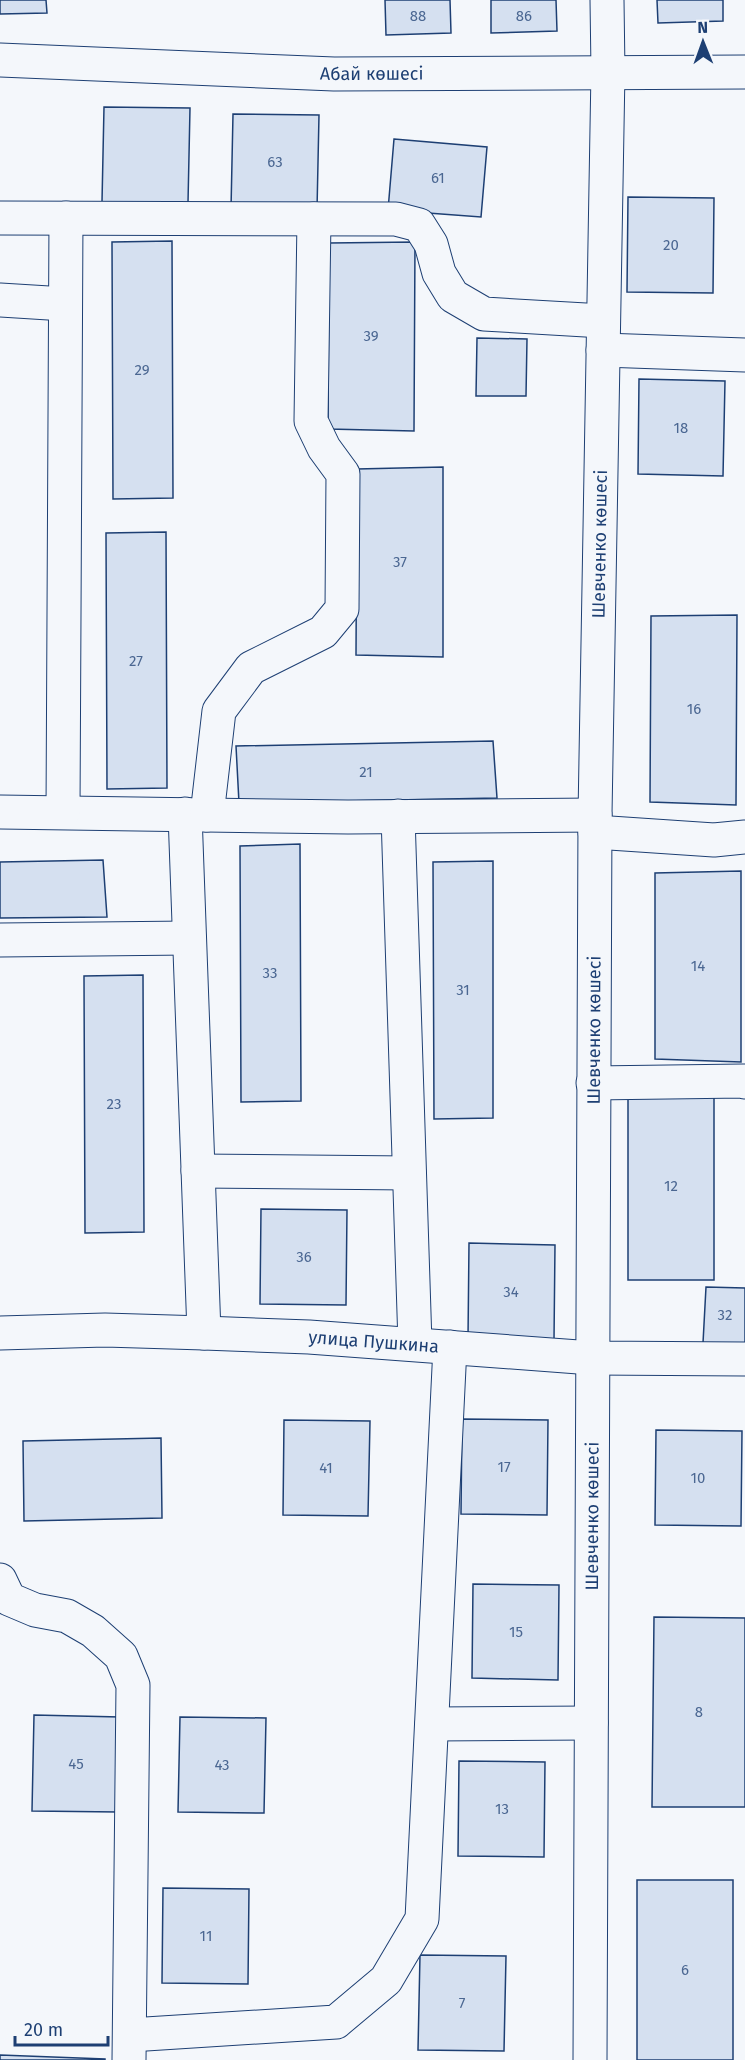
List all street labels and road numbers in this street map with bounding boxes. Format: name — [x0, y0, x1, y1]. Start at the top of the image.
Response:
street label: Абай көшесі — [320, 62, 424, 85]
street label: Шевченко көшесі — [587, 469, 612, 619]
street label: Шевченко көшесі — [583, 956, 605, 1104]
street label: улица Пушкина — [308, 1326, 440, 1358]
street label: Шевченко көшесі — [581, 1442, 603, 1590]

